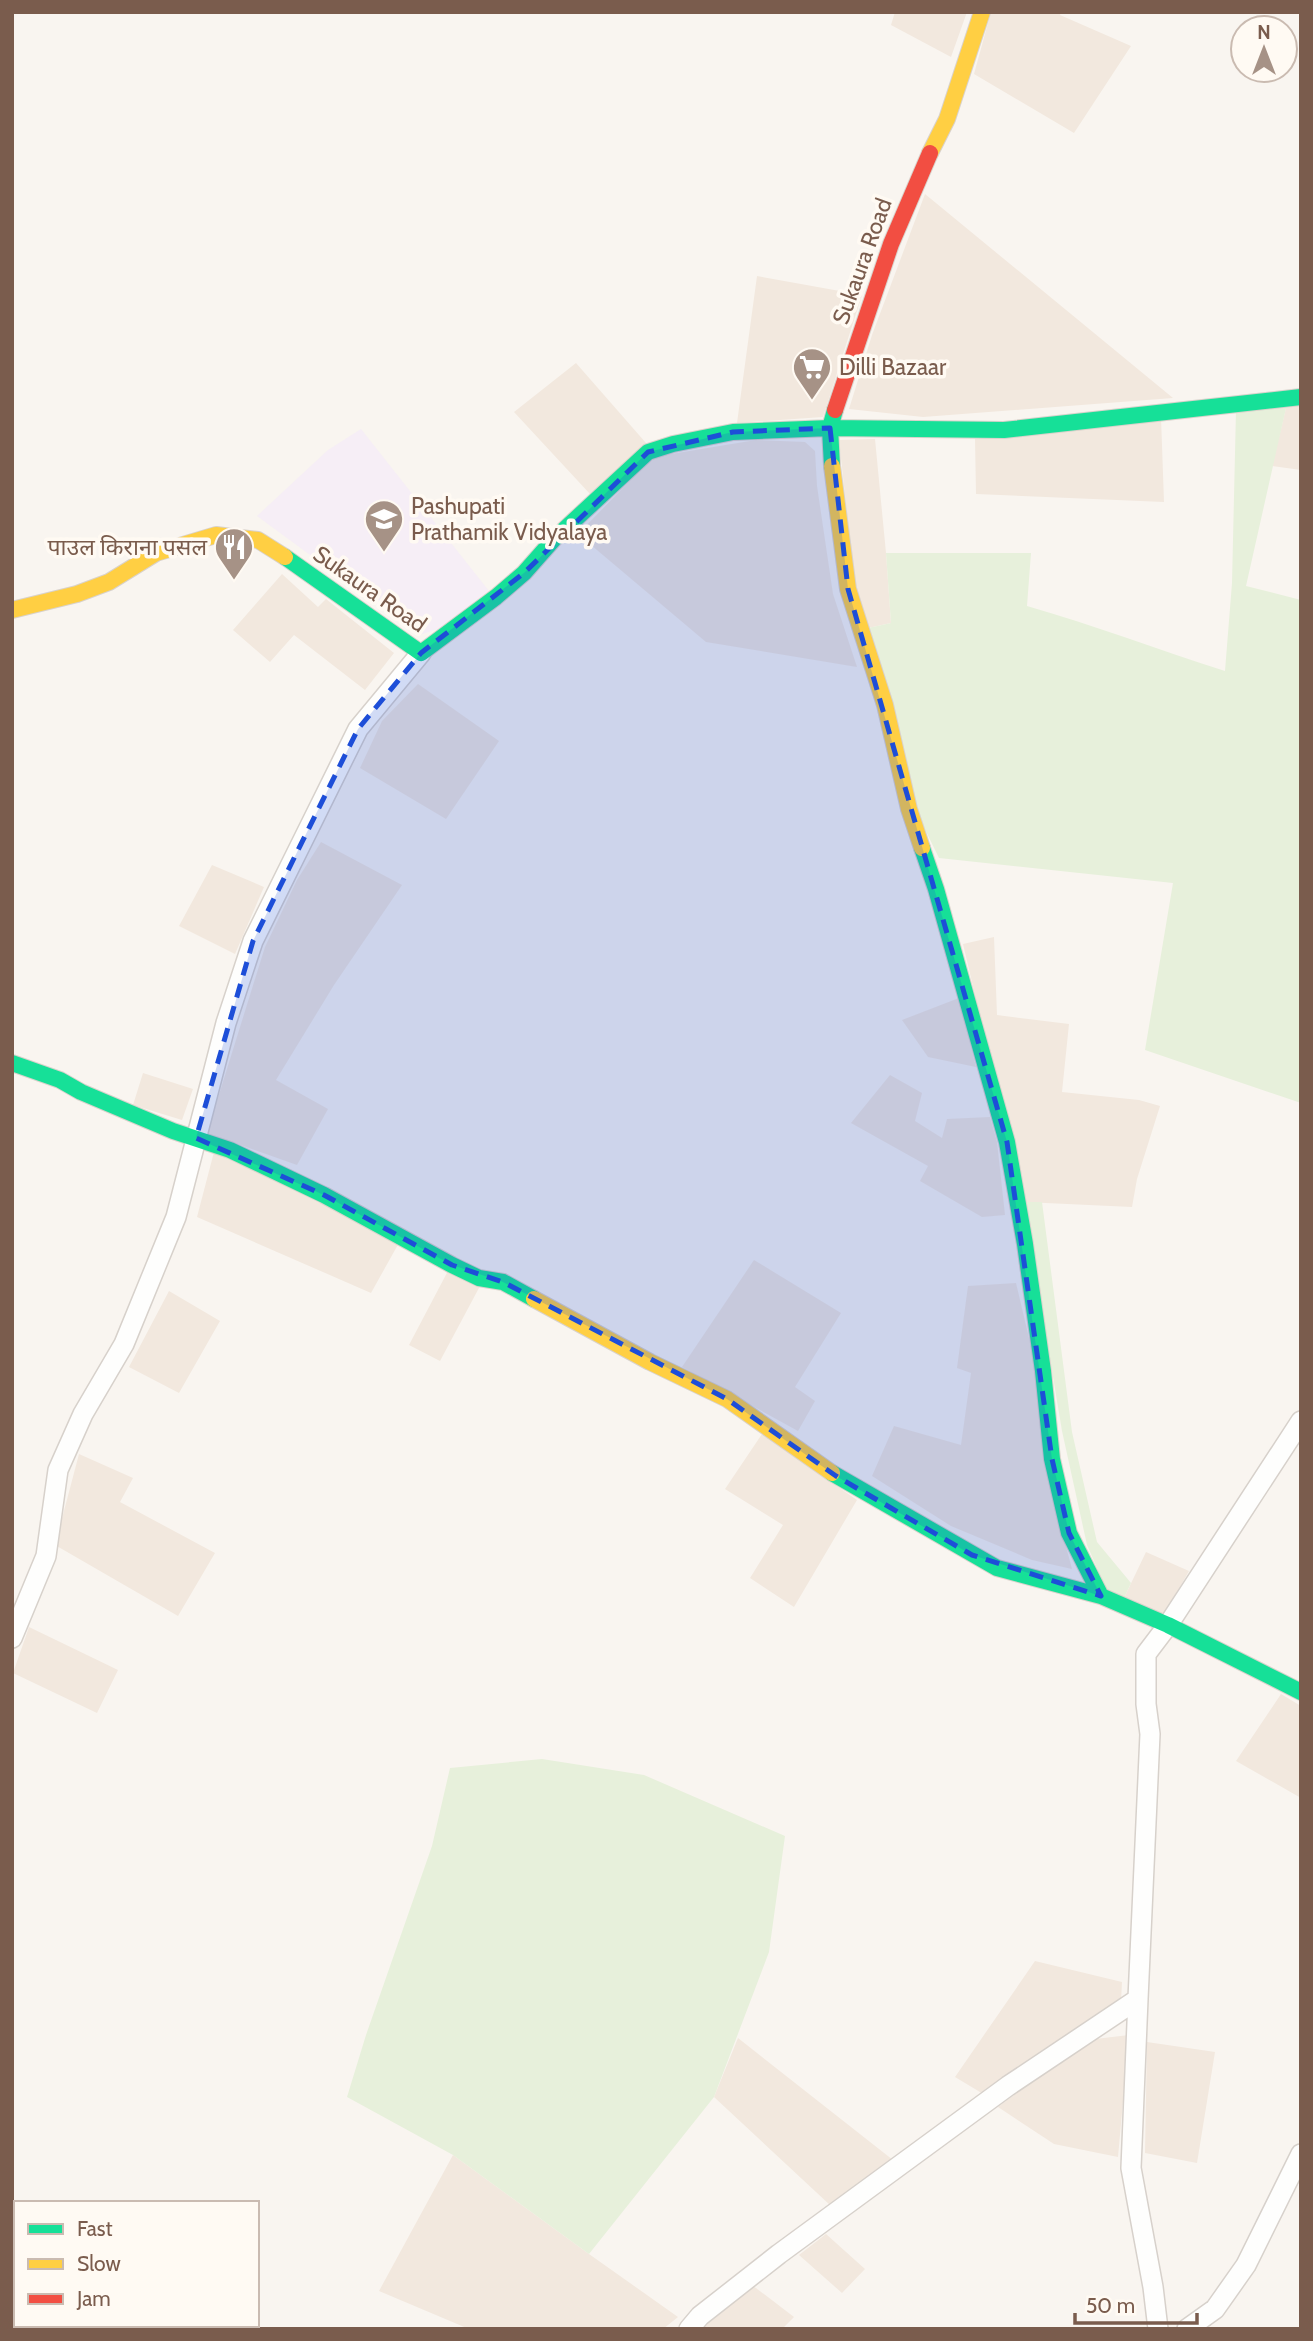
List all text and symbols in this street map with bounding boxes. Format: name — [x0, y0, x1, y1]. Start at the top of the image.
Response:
north arrow — [1229, 14, 1299, 84]
text: N — [1257, 21, 1271, 44]
street label: Sukaura Road — [826, 194, 898, 328]
supermarket icon: Dilli Bazaar — [791, 346, 833, 401]
place label: Dilli Bazaar — [839, 353, 947, 381]
place label: Pashupati Prathamik Vidyalaya — [411, 492, 607, 546]
school or university icon: Pashupati Prathamik Vidyalaya — [363, 498, 405, 553]
restaurant icon: पाउल किराना पसल — [213, 526, 255, 581]
place label: पाउल किराना पसल — [48, 533, 207, 561]
street label: Sukaura Road — [308, 540, 432, 638]
legend — [14, 2201, 259, 2327]
text: Fast — [77, 2216, 113, 2241]
text: Slow — [77, 2251, 121, 2276]
scale bar — [1075, 2282, 1198, 2326]
text: Jam — [76, 2286, 111, 2311]
text: 50 m — [1086, 2293, 1135, 2318]

